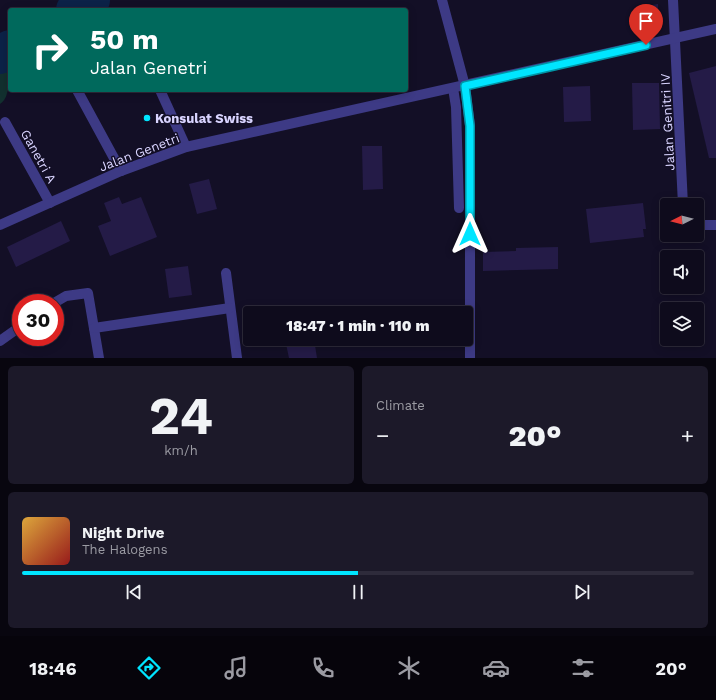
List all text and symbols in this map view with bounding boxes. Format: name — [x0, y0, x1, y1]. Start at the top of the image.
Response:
pin — [629, 4, 663, 45]
icon: arrive — [635, 10, 657, 32]
text: 50 m — [90, 23, 159, 56]
icon: right — [24, 24, 76, 76]
text: Jalan Genetri — [90, 57, 207, 78]
street label: Jalan Genitri IV — [657, 72, 678, 171]
place label: Konsulat Swiss — [155, 111, 253, 126]
marker: Konsulat Swiss — [142, 113, 152, 123]
street label: Ganetri A — [18, 127, 60, 186]
street label: Jalan Genetri — [97, 130, 181, 175]
north arrow — [660, 198, 704, 242]
map controls — [660, 198, 704, 346]
position arrow — [449, 213, 491, 255]
button: sound — [660, 250, 704, 294]
speed limit sign: 30 — [12, 294, 64, 346]
button: layers — [660, 302, 704, 346]
text: 18:47 · 1 min · 110 m — [286, 317, 430, 335]
text: 24 — [149, 386, 213, 447]
text: Climate — [376, 398, 425, 413]
text: 20° — [509, 418, 561, 453]
text: − — [376, 423, 389, 448]
text: + — [681, 423, 694, 448]
text: km/h — [164, 443, 198, 458]
text: Night Drive — [82, 524, 165, 542]
text: The Halogens — [82, 542, 168, 557]
icon: previous — [123, 581, 145, 603]
icon: pause — [347, 581, 369, 603]
icon: next — [571, 581, 593, 603]
icon: directions — [135, 654, 163, 682]
icon: music — [222, 654, 250, 682]
icon: phone — [309, 654, 337, 682]
icon: climate — [395, 654, 423, 682]
icon: car — [482, 654, 510, 682]
icon: filters — [569, 654, 597, 682]
text: 18:46 — [29, 658, 77, 679]
text: 20° — [655, 658, 687, 679]

